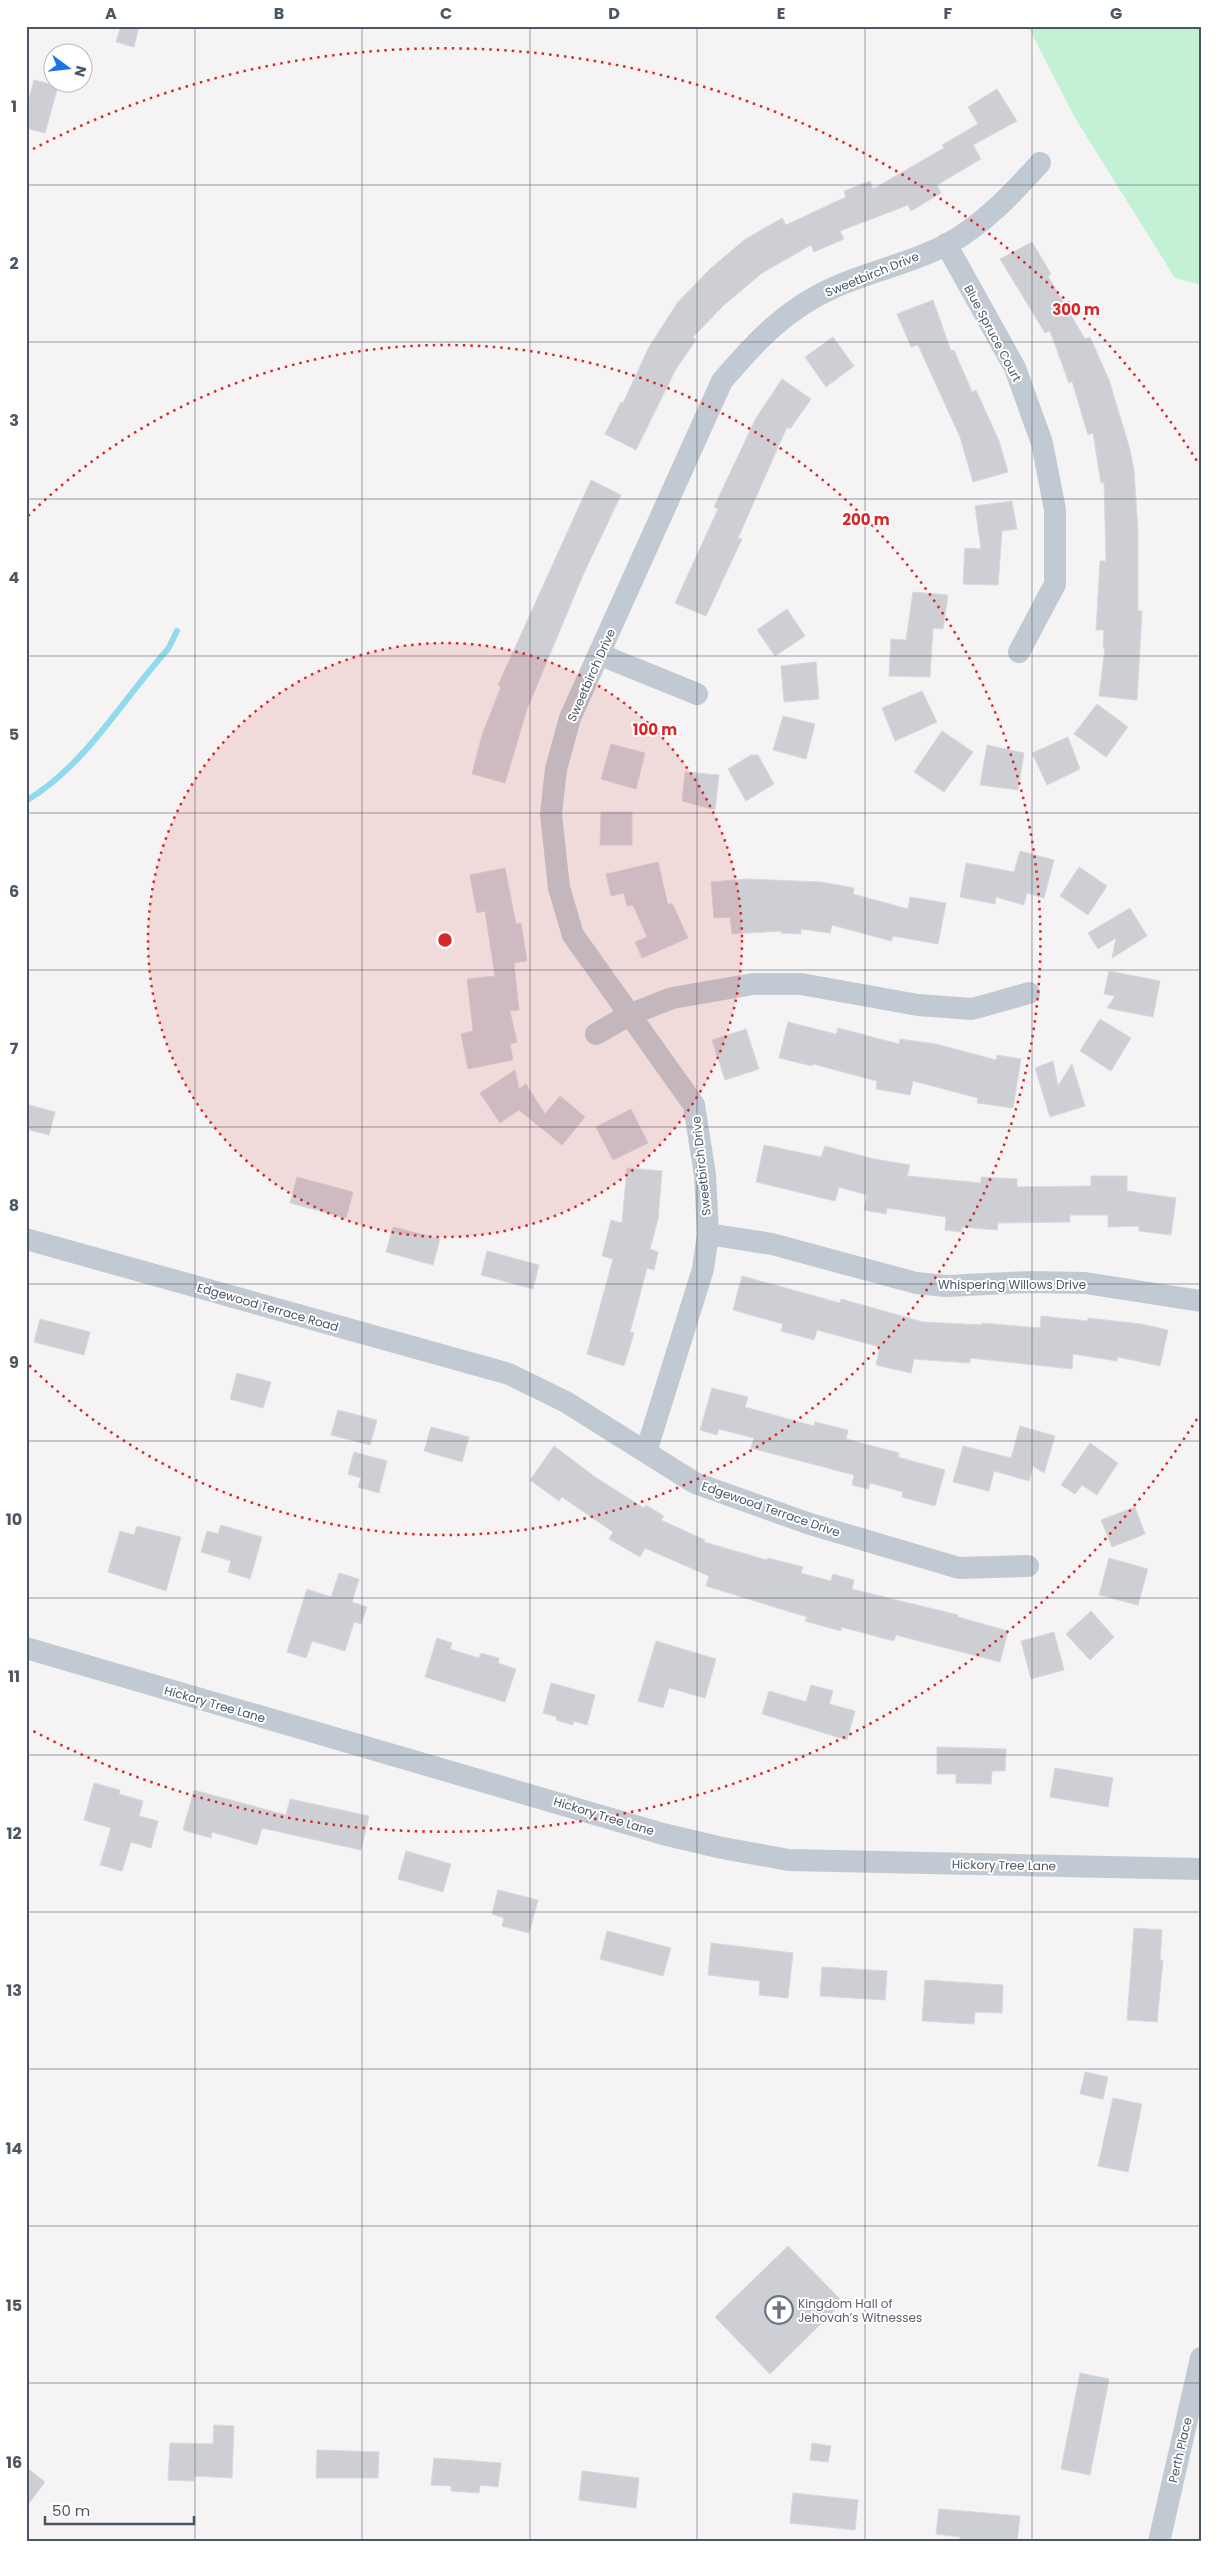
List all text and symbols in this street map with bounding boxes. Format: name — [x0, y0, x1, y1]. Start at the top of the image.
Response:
text: A — [105, 2, 117, 25]
text: B — [274, 2, 284, 25]
text: C — [440, 2, 452, 25]
text: D — [608, 2, 620, 25]
text: E — [777, 2, 785, 25]
text: F — [944, 2, 953, 25]
text: G — [1110, 2, 1122, 25]
north arrow — [42, 42, 92, 92]
text: N — [70, 64, 92, 79]
text: 1 — [11, 95, 17, 118]
street label: Sweetbirch Drive — [822, 247, 922, 301]
text: 2 — [9, 252, 19, 275]
street label: Blue Spruce Court — [960, 282, 1026, 384]
text: 300 m — [1052, 299, 1100, 320]
text: 3 — [9, 409, 19, 432]
text: 200 m — [842, 509, 890, 530]
text: 4 — [9, 566, 20, 589]
street label: Sweetbirch Drive — [563, 626, 619, 724]
text: 100 m — [633, 719, 677, 740]
text: 5 — [9, 723, 19, 746]
text: 6 — [9, 880, 19, 903]
centre of rings — [436, 931, 454, 949]
text: 7 — [10, 1037, 19, 1060]
street label: Sweetbirch Drive — [687, 1115, 715, 1217]
text: 8 — [9, 1194, 19, 1217]
street label: Whispering Willows Drive — [938, 1276, 1086, 1293]
street label: Edgewood Terrace Road — [195, 1279, 341, 1335]
text: 9 — [9, 1351, 19, 1374]
street label: Edgewood Terrace Drive — [700, 1477, 842, 1541]
text: 10 — [6, 1508, 22, 1531]
text: 11 — [8, 1665, 20, 1688]
street label: Hickory Tree Lane — [163, 1681, 267, 1727]
street label: Hickory Tree Lane — [552, 1793, 656, 1839]
text: 12 — [6, 1822, 22, 1845]
street label: Hickory Tree Lane — [952, 1856, 1056, 1874]
text: 13 — [6, 1979, 22, 2002]
text: 14 — [6, 2137, 23, 2160]
text: 15 — [6, 2294, 22, 2317]
church icon: Kingdom Hall of Jehovah’s Witnesses — [764, 2295, 794, 2325]
place label: Kingdom Hall of Jehovah’s Witnesses — [798, 2295, 922, 2326]
street label: Perth Place — [1164, 2416, 1196, 2484]
text: 16 — [6, 2451, 22, 2474]
scale bar — [45, 2493, 194, 2525]
text: 50 m — [52, 2500, 90, 2521]

